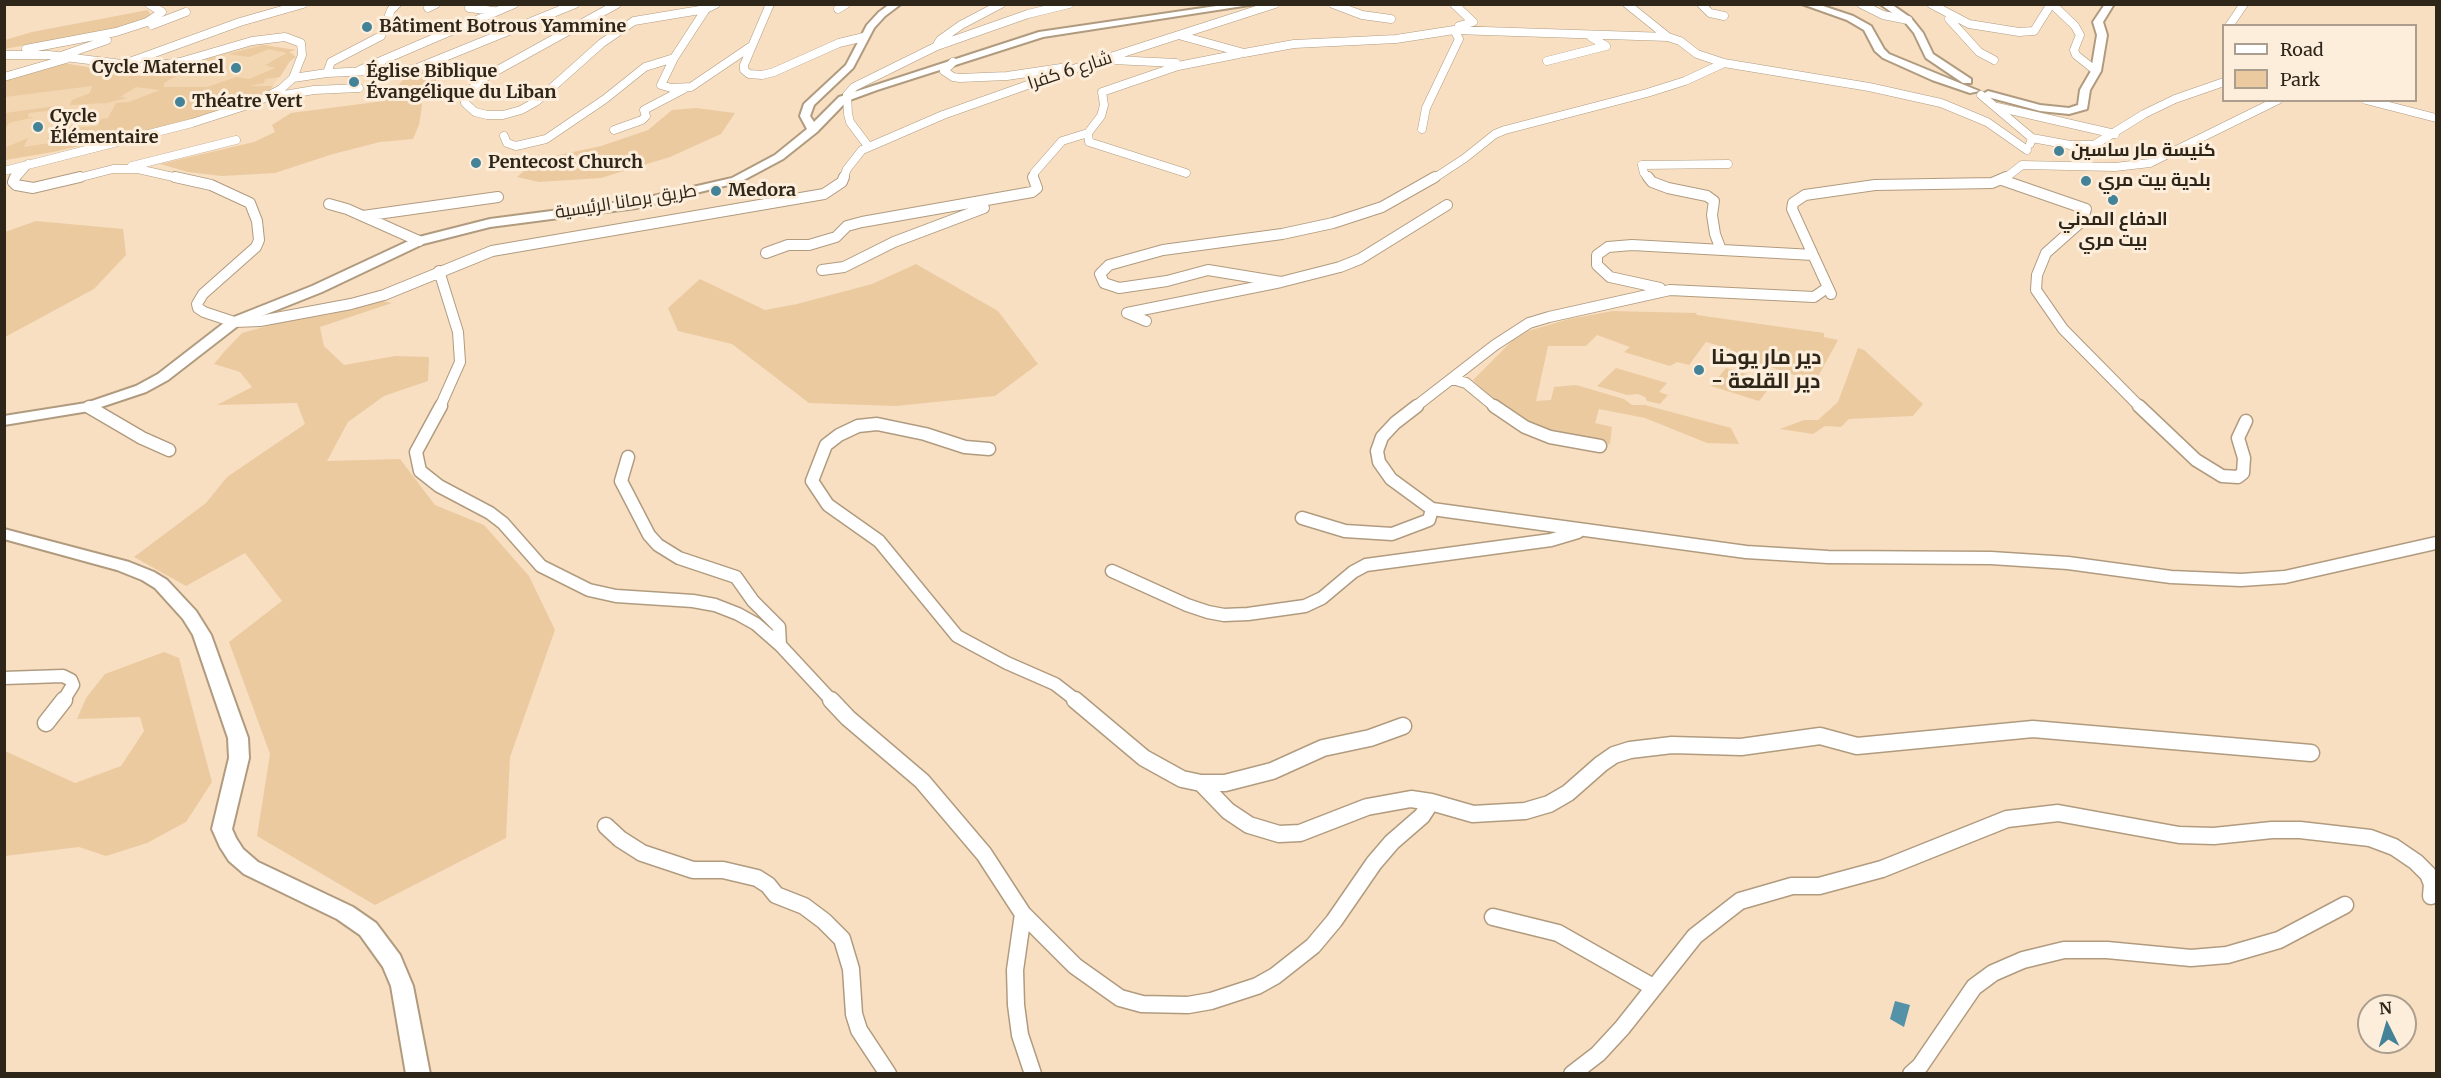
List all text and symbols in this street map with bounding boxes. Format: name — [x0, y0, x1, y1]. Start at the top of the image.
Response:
place label: Bâtiment Botrous Yammine — [379, 16, 626, 38]
marker: Bâtiment Botrous Yammine — [360, 20, 374, 34]
legend — [2222, 24, 2417, 102]
text: Road — [2280, 38, 2324, 61]
street label: شارع 6 كفرا — [1025, 47, 1115, 95]
place label: Cycle Maternel — [92, 57, 224, 79]
marker: Cycle Maternel — [229, 61, 243, 75]
place label: Église Biblique Évangélique du Liban — [366, 61, 556, 104]
text: Park — [2280, 68, 2320, 91]
marker: Église Biblique Évangélique du Liban — [347, 75, 361, 89]
place label: Théatre Vert — [192, 91, 303, 113]
marker: Théatre Vert — [173, 95, 187, 109]
place label: Cycle Élémentaire — [50, 106, 158, 148]
marker: Cycle Élémentaire — [31, 120, 45, 134]
place label: كنيسة مار ساسين — [2071, 140, 2216, 162]
marker: كنيسة مار ساسين — [2052, 144, 2066, 158]
place label: Pentecost Church — [488, 152, 643, 174]
marker: Pentecost Church — [469, 156, 483, 170]
place label: بلدية بيت مري — [2098, 170, 2211, 192]
marker: بلدية بيت مري — [2079, 174, 2093, 188]
street label: طريق برمانا الرئيسية — [554, 180, 698, 224]
place label: Medora — [728, 180, 796, 202]
marker: Medora — [709, 184, 723, 198]
marker: الدفاع المدني بيت مري — [2106, 193, 2120, 207]
place label: الدفاع المدني بيت مري — [2058, 209, 2168, 252]
place label: دير مار يوحنا - دير القلعة — [1711, 345, 1821, 395]
marker: دير مار يوحنا - دير القلعة — [1692, 363, 1706, 377]
north arrow — [2357, 994, 2417, 1054]
text: N — [2378, 998, 2393, 1019]

